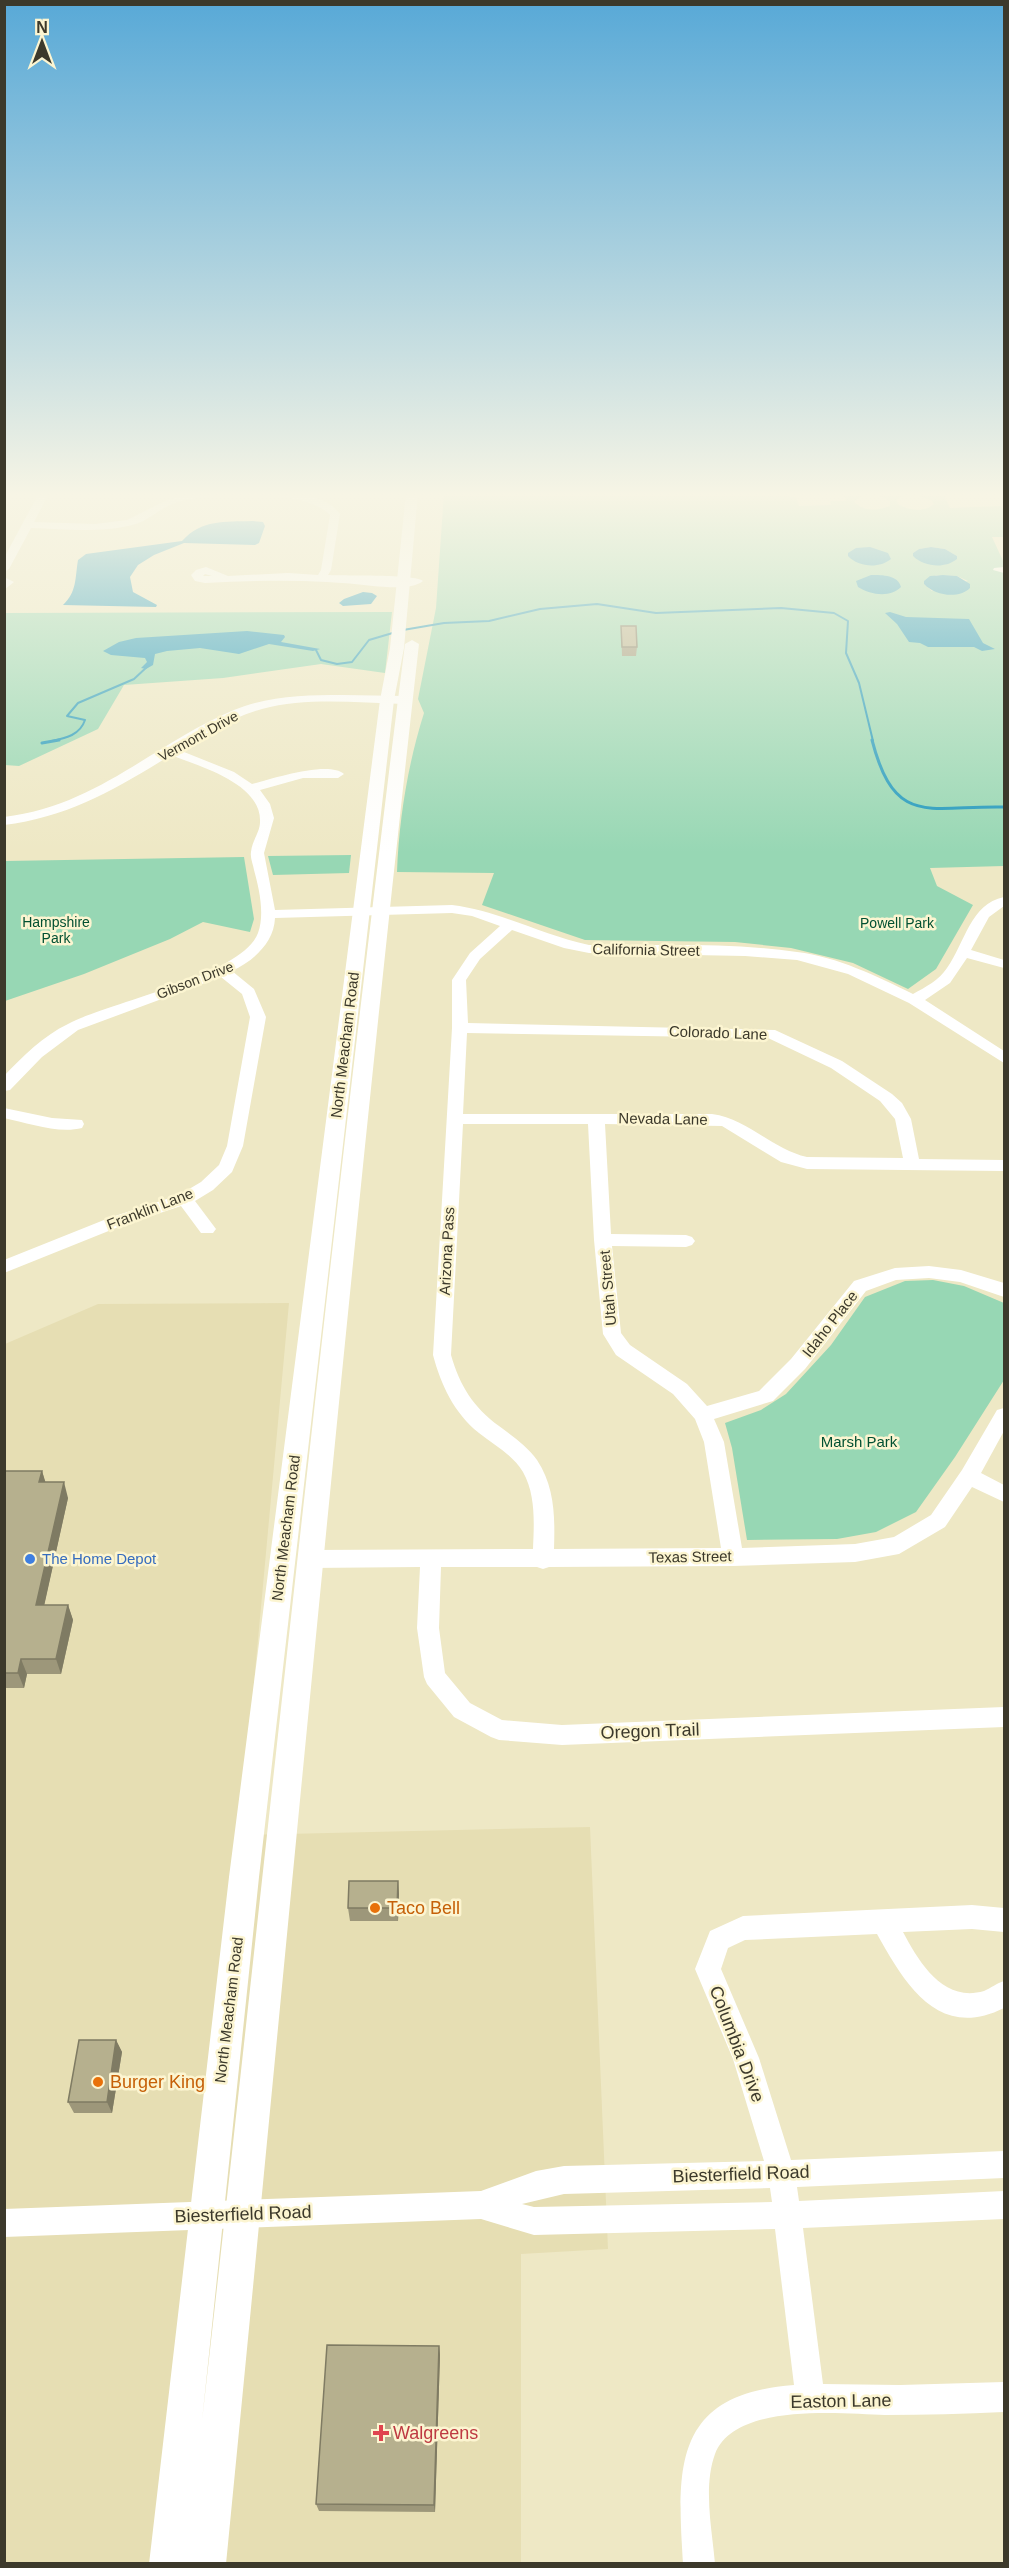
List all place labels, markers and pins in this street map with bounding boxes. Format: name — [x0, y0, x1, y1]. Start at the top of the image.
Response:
place label: The Home Depot — [42, 1550, 157, 1567]
marker: The Home Depot — [23, 1552, 37, 1566]
place label: Taco Bell — [387, 1898, 460, 1918]
marker: Taco Bell — [368, 1901, 382, 1915]
place label: Burger King — [110, 2072, 205, 2092]
marker: Burger King — [91, 2075, 105, 2089]
place label: Walgreens — [393, 2423, 478, 2443]
marker: Walgreens — [374, 2426, 388, 2440]

